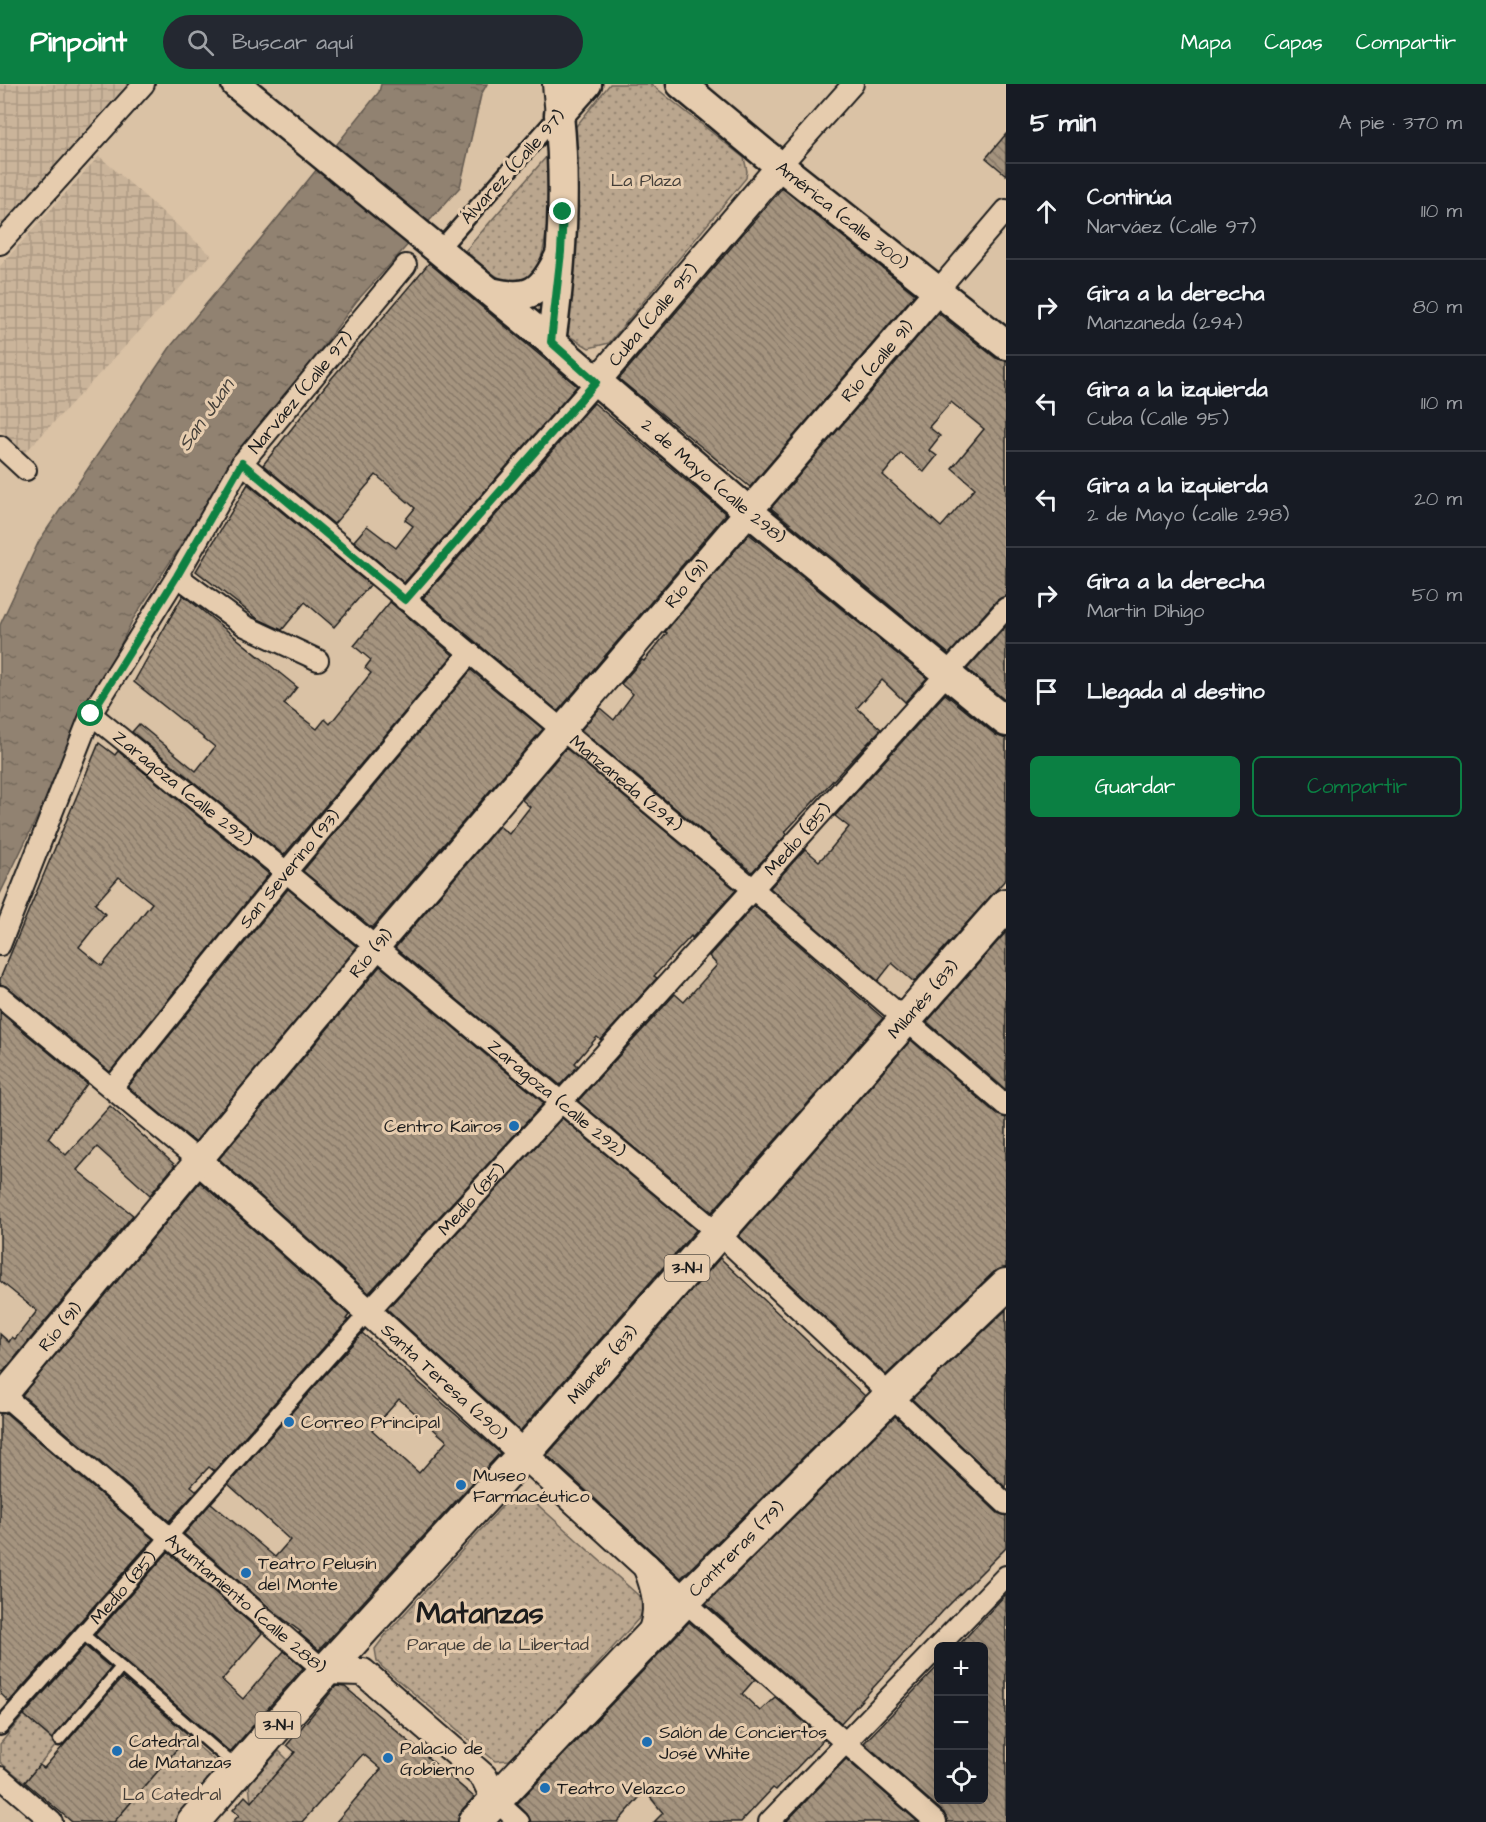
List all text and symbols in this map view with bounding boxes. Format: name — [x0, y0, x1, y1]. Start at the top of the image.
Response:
search box — [163, 15, 583, 69]
text: Pinpoint — [30, 23, 127, 62]
icon: search — [184, 26, 217, 59]
text: Buscar aquí — [232, 27, 353, 58]
text: Mapa — [1181, 28, 1231, 57]
text: Capas — [1264, 28, 1323, 57]
text: Compartir — [1356, 28, 1456, 57]
street label: Álvarez (Calle 97) — [455, 104, 571, 230]
text: 5 min — [1030, 105, 1096, 141]
text: A pie · 370 m — [1339, 109, 1462, 137]
street label: América (calle 300) — [771, 155, 914, 276]
park label: La Plaza — [611, 168, 681, 193]
text: Continúa — [1087, 182, 1172, 213]
icon: ahead — [1030, 195, 1063, 228]
text: 110 m — [1421, 197, 1462, 225]
route end — [549, 198, 575, 224]
text: Narváez (Calle 97) — [1087, 213, 1256, 241]
street label: Cuba (Calle 95) — [602, 258, 704, 372]
text: Gira a la derecha — [1087, 278, 1264, 309]
icon: right — [1030, 291, 1063, 324]
text: 80 m — [1413, 293, 1462, 321]
text: Manzaneda (294) — [1087, 309, 1243, 337]
street label: Río (calle 91) — [835, 315, 919, 407]
street label: Narváez (Calle 97) — [242, 326, 359, 459]
water label: San Juan — [171, 372, 242, 457]
text: Gira a la izquierda — [1087, 374, 1268, 405]
icon: left — [1030, 387, 1063, 420]
text: 110 m — [1421, 389, 1462, 417]
text: Cuba (Calle 95) — [1087, 405, 1229, 433]
street label: 2 de Mayo (calle 298) — [636, 412, 791, 549]
text: Gira a la izquierda — [1087, 470, 1268, 501]
icon: left — [1030, 483, 1063, 516]
text: 20 m — [1414, 485, 1462, 513]
text: 2 de Mayo (calle 298) — [1087, 501, 1289, 529]
street label: Río (91) — [659, 554, 715, 614]
text: Gira a la derecha — [1087, 566, 1264, 597]
icon: right — [1030, 579, 1063, 612]
text: 50 m — [1412, 581, 1462, 609]
text: Martin Dihigo — [1087, 597, 1204, 625]
icon: arrive — [1030, 675, 1063, 708]
text: Llegada al destino — [1087, 676, 1265, 707]
route start — [77, 700, 103, 726]
street label: Zaragoza (calle 292) — [108, 724, 258, 852]
street label: Manzaneda (294) — [564, 729, 688, 838]
button: Guardar — [1030, 756, 1240, 817]
button: Compartir — [1252, 756, 1462, 817]
street label: Medio (85) — [758, 797, 837, 881]
street label: San Severino (93) — [233, 804, 346, 934]
street label: Río (91) — [343, 923, 399, 983]
street label: Milanés (83) — [882, 955, 965, 1044]
street label: Zaragoza (calle 292) — [483, 1033, 631, 1163]
place label: Centro Kairos — [384, 1114, 502, 1139]
marker: Centro Kairos — [507, 1119, 521, 1133]
street label: Medio (85) — [432, 1158, 511, 1241]
road number: 3-N-1 — [664, 1255, 710, 1281]
street label: Río (91) — [32, 1297, 88, 1357]
street label: Santa Teresa (290) — [376, 1317, 513, 1446]
street label: Milanés (83) — [561, 1320, 644, 1409]
place label: Correo Principal — [301, 1410, 440, 1435]
marker: Correo Principal — [282, 1415, 296, 1429]
place label: Museo Farmacéutico — [473, 1463, 590, 1509]
marker: Museo Farmacéutico — [454, 1478, 468, 1492]
street label: Contreras (79) — [682, 1495, 790, 1603]
street label: Ayuntamiento (calle 288) — [160, 1527, 332, 1679]
street label: Medio (85) — [84, 1546, 163, 1630]
place label: Teatro Pelusín del Monte — [258, 1551, 377, 1597]
marker: Teatro Pelusín del Monte — [239, 1566, 253, 1580]
district label: Matanzas — [416, 1593, 544, 1635]
park label: Parque de la Libertad — [407, 1632, 589, 1657]
map controls — [934, 1642, 988, 1804]
button: + — [934, 1642, 988, 1696]
button: − — [934, 1696, 988, 1750]
road number: 3-N-1 — [256, 1712, 300, 1738]
place label: Salón de Conciertos José White — [659, 1720, 827, 1766]
place label: Catedral de Matanzas — [129, 1729, 232, 1775]
marker: Salón de Conciertos José White — [640, 1735, 654, 1749]
place label: Palacio de Gobierno — [400, 1736, 483, 1782]
marker: Catedral de Matanzas — [110, 1744, 124, 1758]
button: locate — [934, 1750, 988, 1804]
marker: Palacio de Gobierno — [381, 1751, 395, 1765]
place label: Teatro Velazco — [557, 1776, 685, 1801]
marker: Teatro Velazco — [538, 1781, 552, 1795]
park label: La Catedral — [123, 1782, 222, 1807]

